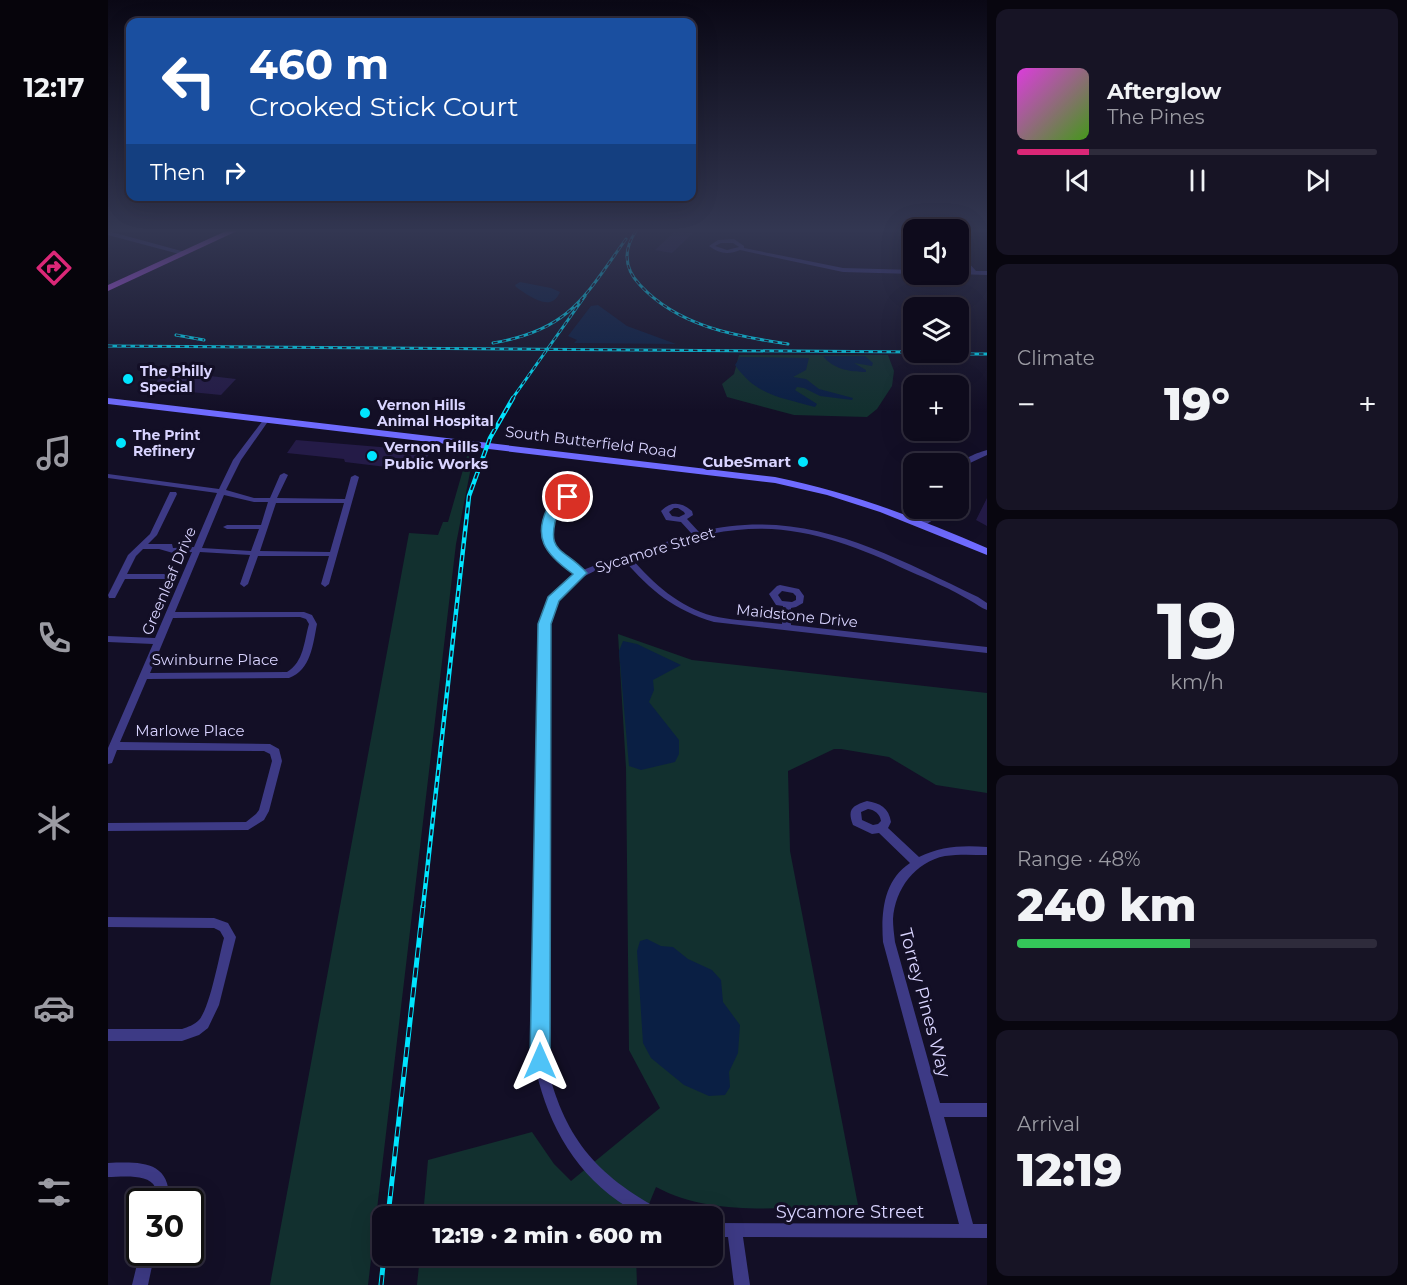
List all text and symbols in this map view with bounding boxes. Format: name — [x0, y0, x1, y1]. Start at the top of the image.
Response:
text: 460 m — [249, 38, 389, 90]
icon: left — [150, 42, 228, 120]
text: 12:17 — [24, 71, 84, 104]
text: Afterglow — [1107, 78, 1221, 105]
text: Crooked Stick Court — [249, 90, 519, 123]
text: The Pines — [1107, 105, 1204, 129]
icon: right — [218, 156, 251, 189]
text: Then — [150, 159, 206, 186]
icon: previous — [1061, 164, 1094, 197]
icon: pause — [1181, 164, 1214, 197]
icon: next — [1301, 164, 1334, 197]
map controls — [903, 219, 969, 519]
button: sound — [903, 219, 969, 285]
icon: directions — [33, 247, 75, 289]
button: layers — [903, 297, 969, 363]
text: Climate — [1017, 346, 1095, 370]
place label: The Philly Special — [140, 362, 213, 396]
marker: The Philly Special — [121, 372, 135, 386]
button: + — [903, 375, 969, 441]
text: 19° — [1164, 376, 1230, 431]
text: − — [1017, 384, 1036, 424]
text: + — [1358, 384, 1377, 424]
place label: Vernon Hills Animal Hospital — [376, 396, 494, 430]
marker: Vernon Hills Animal Hospital — [358, 406, 372, 420]
street label: South Butterfield Road — [504, 422, 678, 461]
place label: The Print Refinery — [133, 426, 200, 460]
icon: music — [33, 432, 75, 474]
marker: The Print Refinery — [114, 436, 128, 450]
place label: Vernon Hills Public Works — [383, 437, 488, 473]
marker: Vernon Hills Public Works — [365, 449, 379, 463]
place label: CubeSmart — [702, 452, 791, 471]
button: − — [903, 453, 969, 519]
marker: CubeSmart — [796, 455, 810, 469]
pin — [542, 471, 593, 522]
icon: arrive — [551, 480, 584, 513]
street label: Sycamore Street — [593, 522, 717, 577]
street label: Greenleaf Drive — [137, 524, 200, 638]
text: 19 — [1157, 583, 1237, 679]
street label: Maidstone Drive — [735, 600, 859, 631]
icon: phone — [33, 617, 75, 659]
street label: Swinburne Place — [152, 650, 278, 669]
text: km/h — [1170, 670, 1224, 694]
street label: Marlowe Place — [135, 721, 245, 740]
icon: climate — [33, 802, 75, 844]
text: Range · 48% — [1017, 847, 1141, 871]
text: 240 km — [1017, 877, 1197, 932]
street label: Torrey Pines Way — [895, 926, 956, 1080]
icon: car — [33, 987, 75, 1029]
position arrow — [508, 1029, 572, 1093]
text: Arrival — [1017, 1112, 1080, 1136]
text: 12:19 — [1017, 1142, 1122, 1197]
icon: filters — [33, 1171, 75, 1213]
speed limit sign: 30 — [126, 1188, 204, 1266]
street label: Sycamore Street — [776, 1201, 924, 1223]
text: 12:19 · 2 min · 600 m — [433, 1222, 662, 1249]

